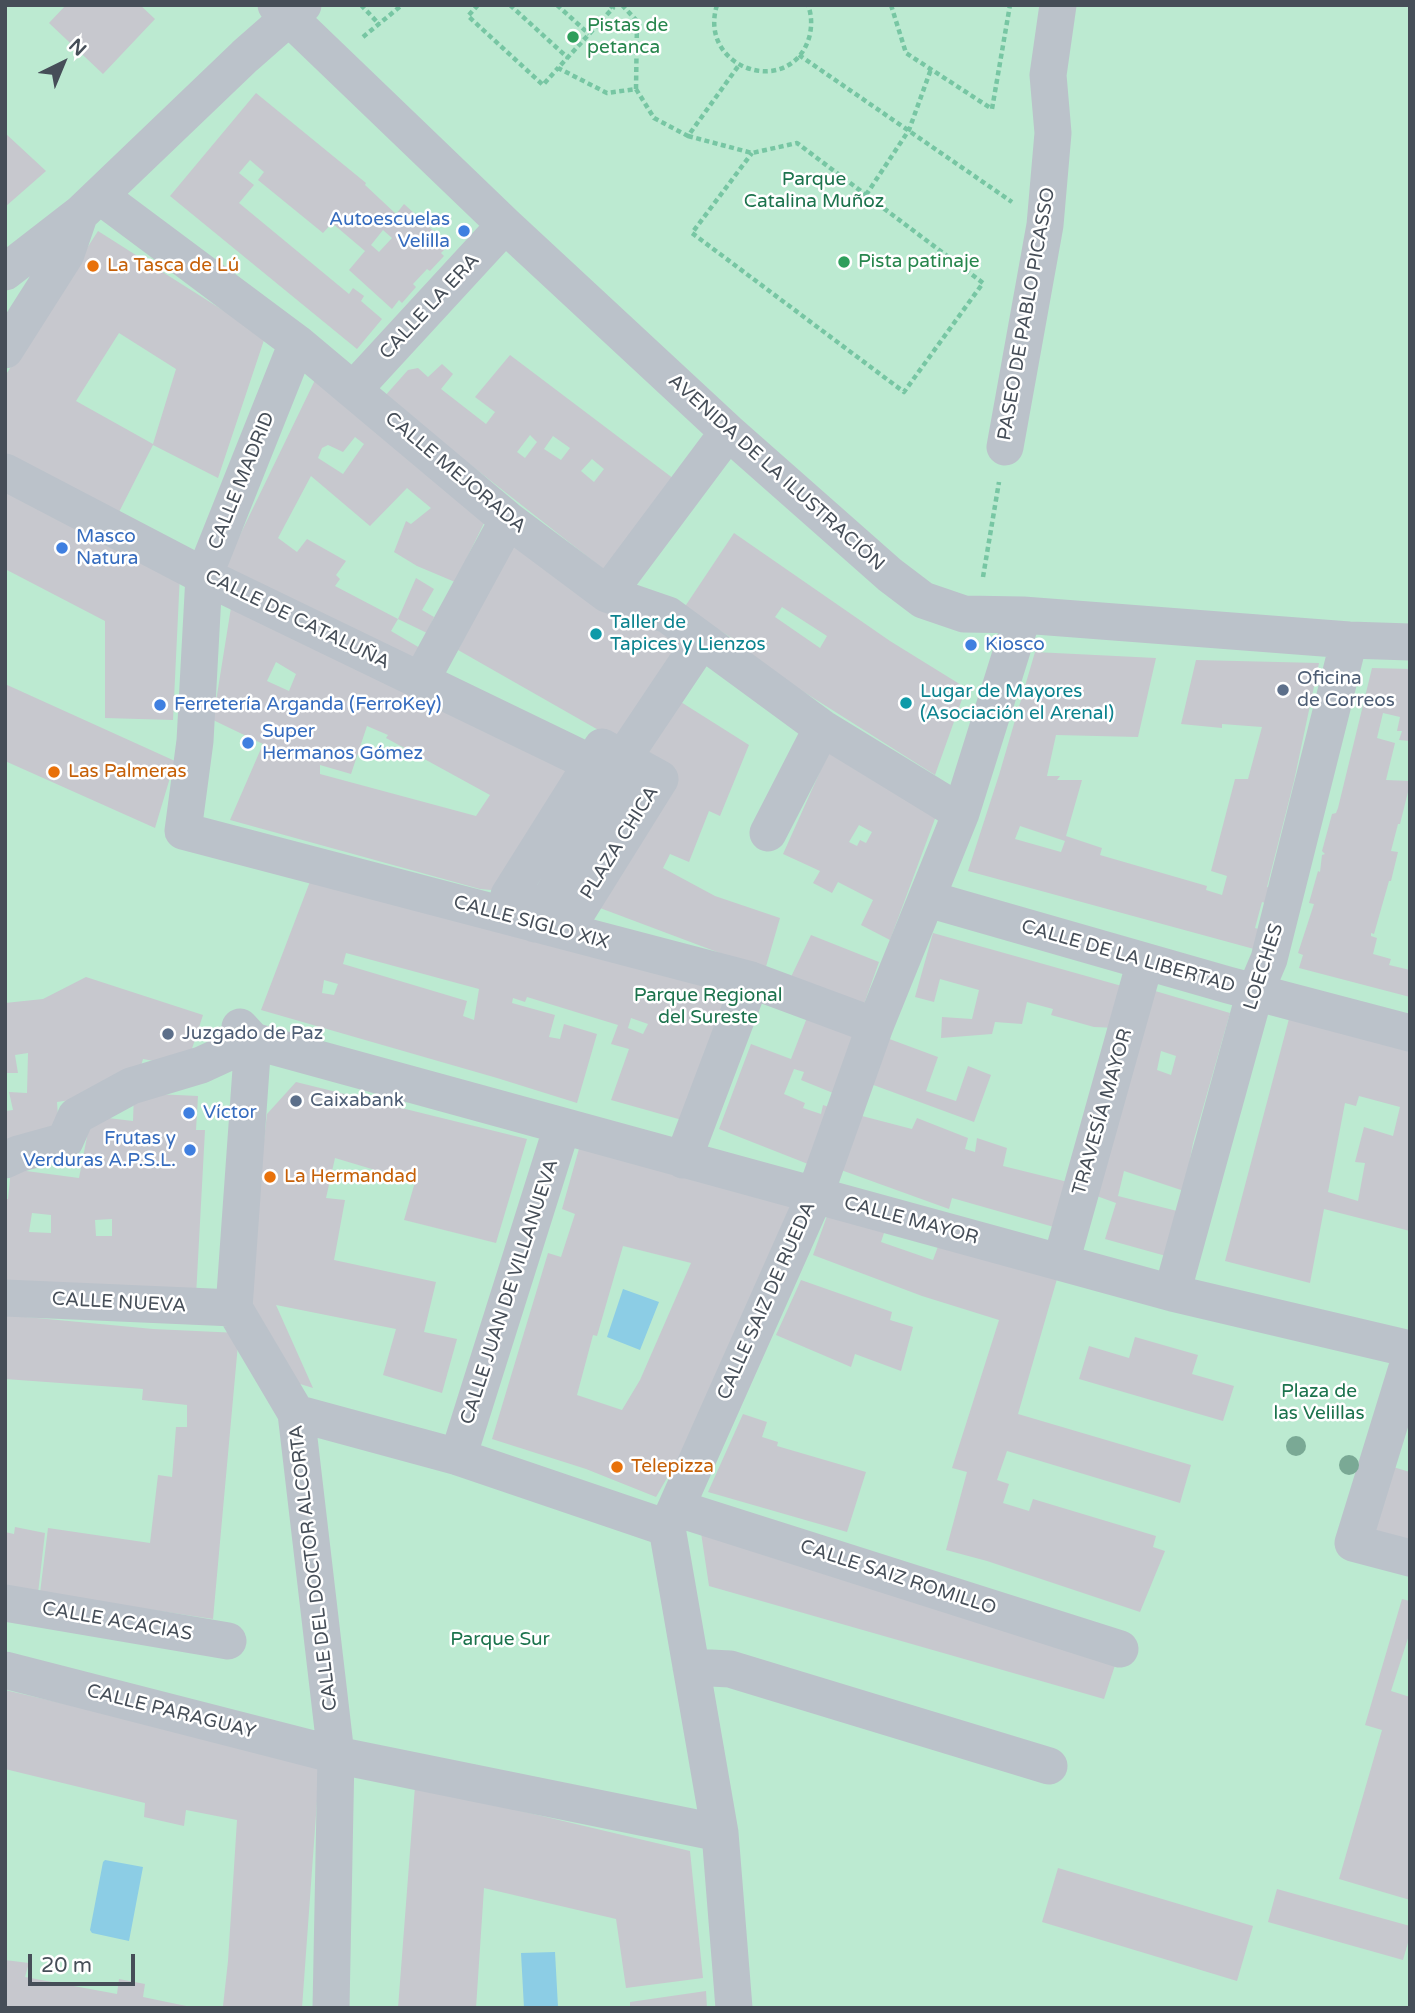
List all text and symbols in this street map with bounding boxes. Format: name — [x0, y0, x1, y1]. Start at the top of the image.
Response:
place label: Pistas de petanca — [587, 15, 668, 59]
north arrow — [28, 28, 98, 98]
marker: Pistas de petanca — [565, 29, 581, 45]
text: N — [64, 34, 90, 61]
park label: Parque Catalina Muñoz — [744, 169, 884, 213]
street label: PASEO DE PABLO PICASSO — [994, 186, 1060, 442]
place label: Autoescuelas Velilla — [329, 209, 450, 253]
marker: Autoescuelas Velilla — [456, 223, 472, 239]
street label: CALLE LA ERA — [375, 250, 485, 364]
place label: Pista patinaje — [858, 251, 980, 273]
marker: Pista patinaje — [836, 254, 852, 270]
place label: La Tasca de Lú — [107, 255, 239, 277]
marker: La Tasca de Lú — [85, 258, 101, 274]
street label: AVENIDA DE LA ILUSTRACIÓN — [663, 370, 889, 576]
street label: CALLE MEJORADA — [380, 407, 530, 539]
street label: CALLE MADRID — [204, 409, 280, 553]
place label: Masco Natura — [76, 526, 138, 570]
marker: Masco Natura — [54, 540, 70, 556]
street label: CALLE DE CATALUÑA — [201, 565, 393, 675]
place label: Taller de Tapices y Lienzos — [610, 612, 766, 656]
marker: Taller de Tapices y Lienzos — [588, 626, 604, 642]
place label: Kiosco — [985, 634, 1045, 656]
marker: Kiosco — [963, 637, 979, 653]
place label: Oficina de Correos — [1297, 668, 1395, 712]
place label: Lugar de Mayores (Asociación el Arenal) — [920, 681, 1114, 725]
marker: Oficina de Correos — [1275, 682, 1291, 698]
place label: Ferretería Arganda (FerroKey) — [174, 694, 441, 716]
marker: Lugar de Mayores (Asociación el Arenal) — [898, 695, 914, 711]
marker: Ferretería Arganda (FerroKey) — [152, 697, 168, 713]
place label: Super Hermanos Gómez — [262, 721, 423, 765]
marker: Super Hermanos Gómez — [240, 735, 256, 751]
place label: Las Palmeras — [68, 761, 187, 783]
marker: Las Palmeras — [46, 764, 62, 780]
street label: PLAZA CHICA — [576, 782, 664, 904]
street label: CALLE SIGLO XIX — [451, 891, 611, 955]
street label: CALLE DE LA LIBERTAD — [1018, 916, 1238, 998]
street label: LOECHES — [1239, 921, 1289, 1013]
park label: Parque Regional del Sureste — [634, 985, 782, 1029]
place label: Juzgado de Paz — [182, 1023, 323, 1045]
marker: Juzgado de Paz — [160, 1026, 176, 1042]
street label: TRAVESÍA MAYOR — [1068, 1026, 1138, 1198]
place label: Caixabank — [310, 1090, 404, 1112]
marker: Caixabank — [288, 1093, 304, 1109]
place label: Víctor — [203, 1102, 257, 1124]
marker: Víctor — [181, 1105, 197, 1121]
place label: Frutas y Verduras A.P.S.L. — [23, 1128, 176, 1172]
marker: Frutas y Verduras A.P.S.L. — [182, 1142, 198, 1158]
street label: CALLE JUAN DE VILLANUEVA — [456, 1157, 564, 1427]
place label: La Hermandad — [284, 1166, 417, 1188]
marker: La Hermandad — [262, 1169, 278, 1185]
street label: CALLE MAYOR — [841, 1192, 981, 1250]
street label: CALLE SAIZ DE RUEDA — [713, 1199, 821, 1403]
street label: CALLE NUEVA — [51, 1288, 187, 1318]
park label: Plaza de las Velillas — [1273, 1381, 1365, 1425]
street label: CALLE DEL DOCTOR ALCORTA — [285, 1424, 343, 1712]
place label: Telepizza — [631, 1456, 714, 1478]
marker: Telepizza — [609, 1459, 625, 1475]
street label: CALLE SAIZ ROMILLO — [797, 1536, 999, 1620]
street label: CALLE ACACIAS — [40, 1598, 194, 1646]
park label: Parque Sur — [450, 1629, 550, 1651]
street label: CALLE PARAGUAY — [84, 1680, 258, 1744]
scale bar — [32, 1940, 138, 1984]
text: 20 m — [41, 1953, 92, 1978]

